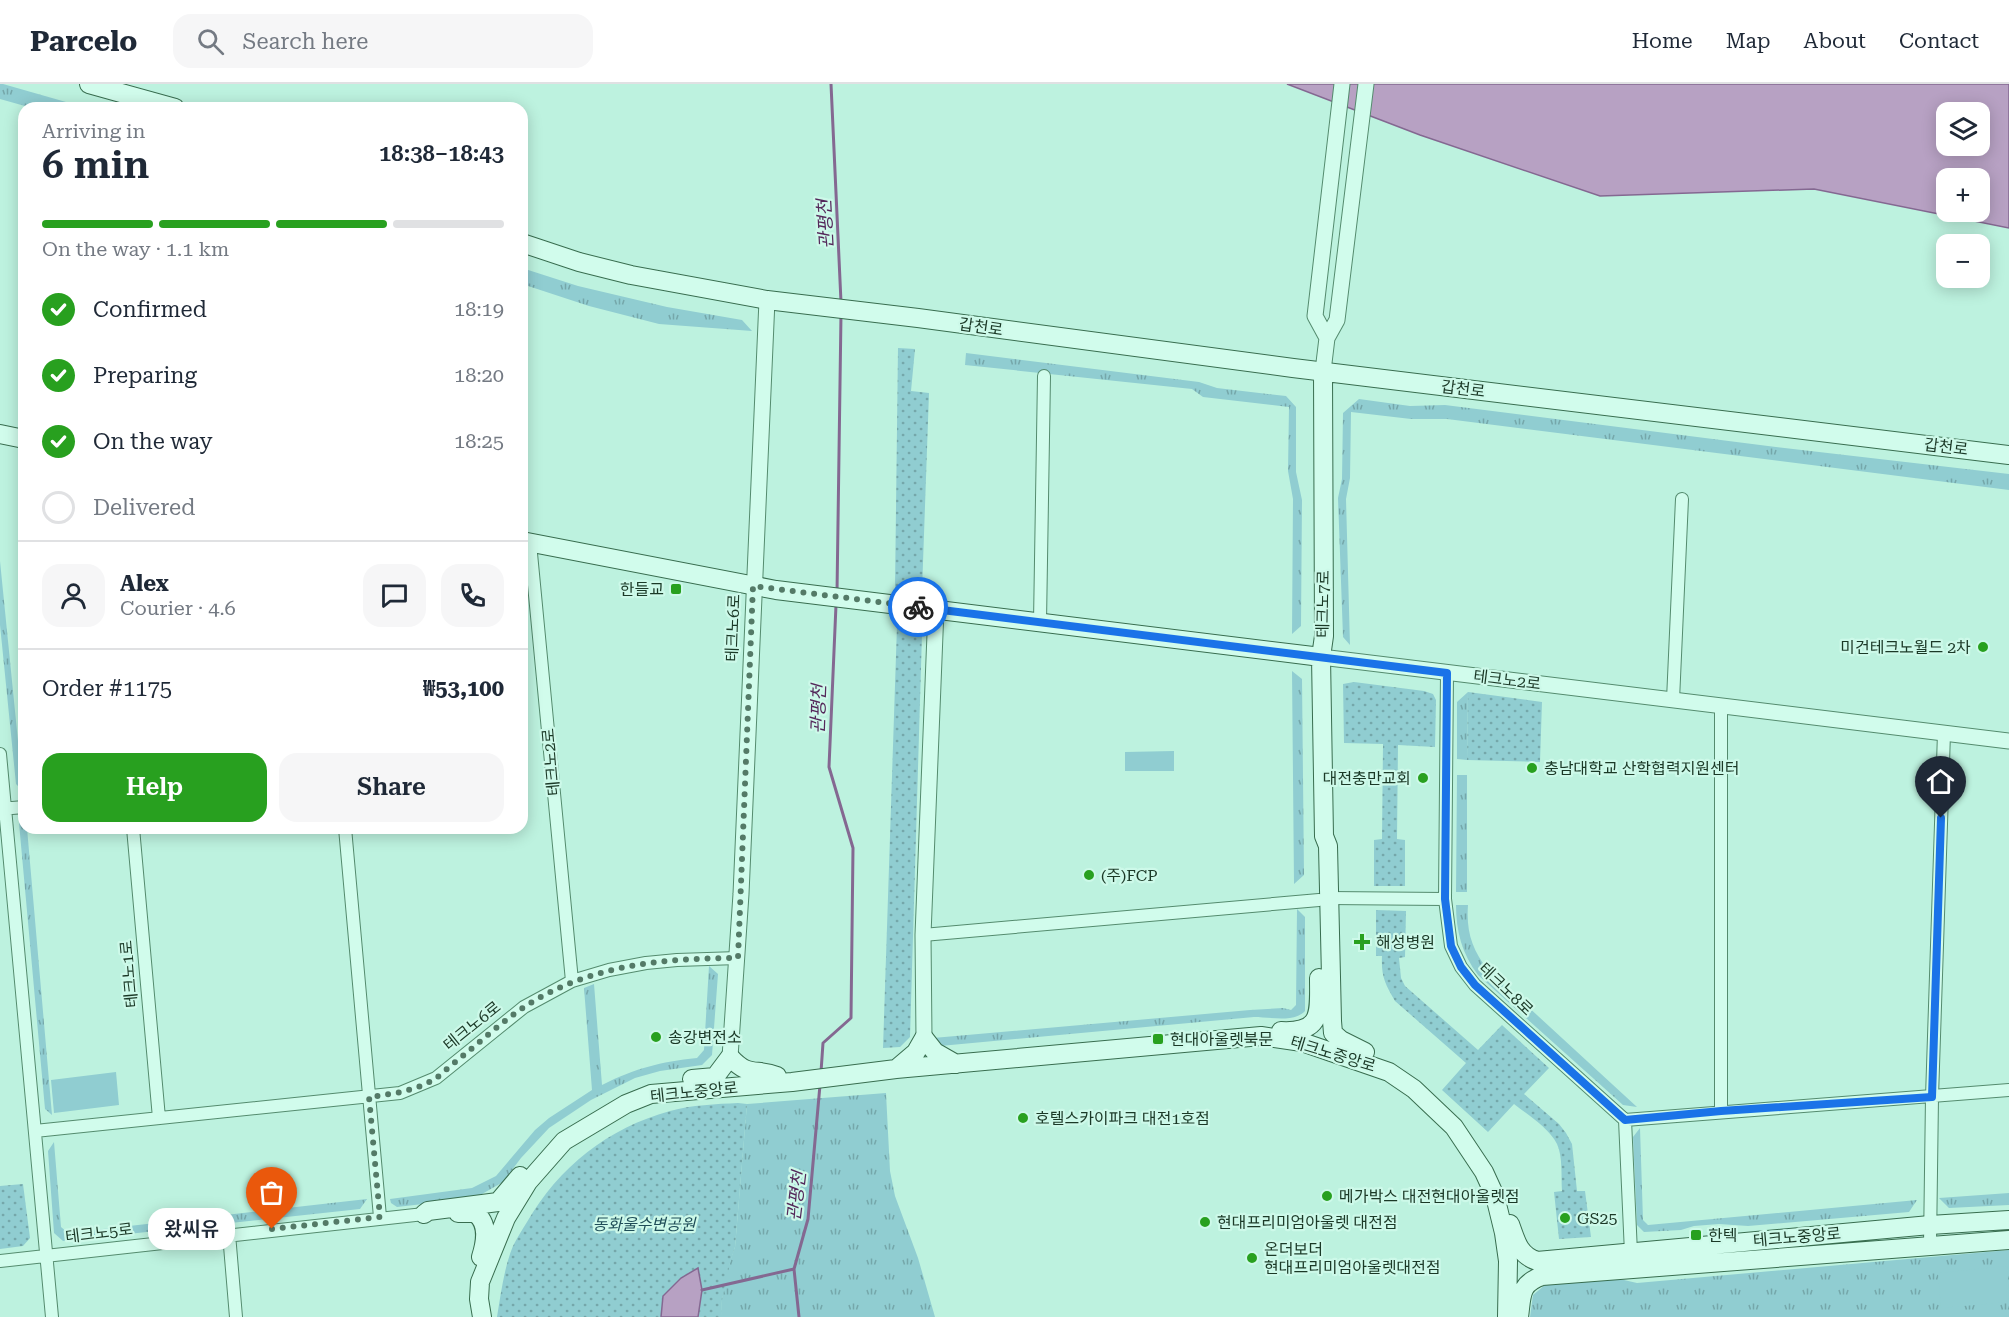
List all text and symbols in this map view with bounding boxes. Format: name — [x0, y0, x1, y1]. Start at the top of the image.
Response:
search box — [173, 14, 593, 68]
text: Parcelo — [30, 25, 137, 58]
icon: search — [194, 25, 227, 58]
text: Search here — [242, 29, 368, 54]
text: Home — [1632, 29, 1693, 53]
text: Map — [1726, 29, 1771, 53]
text: About — [1804, 29, 1866, 53]
text: Contact — [1899, 29, 1979, 53]
map controls — [1936, 102, 1990, 288]
button: layers — [1936, 102, 1990, 156]
text: Arriving in — [42, 119, 145, 143]
text: 18:38–18:43 — [379, 141, 504, 166]
text: 6 min — [42, 142, 149, 188]
button: + — [1936, 168, 1990, 222]
water label: 관평천 — [813, 196, 837, 249]
button: − — [1936, 234, 1990, 288]
text: On the way · 1.1 km — [42, 237, 229, 261]
icon: check — [42, 293, 75, 326]
text: Confirmed — [93, 297, 207, 322]
text: 18:19 — [454, 297, 504, 321]
street label: 갑천로 — [958, 315, 1004, 340]
icon: check — [42, 359, 75, 392]
text: Preparing — [93, 363, 197, 388]
text: 18:20 — [454, 363, 504, 387]
street label: 갑천로 — [1440, 377, 1486, 401]
icon: check — [42, 425, 75, 458]
text: On the way — [93, 429, 213, 454]
text: 18:25 — [454, 429, 504, 453]
street label: 갑천로 — [1923, 435, 1969, 459]
text: Delivered — [93, 495, 195, 520]
button: person — [42, 564, 105, 627]
button: chat — [363, 564, 426, 627]
button: phone — [441, 564, 504, 627]
street label: 테크노7로 — [1313, 570, 1333, 638]
text: Alex — [120, 571, 169, 596]
courier — [888, 577, 948, 637]
place label: 한들교 — [620, 580, 664, 599]
marker: 한들교 — [669, 582, 683, 596]
icon: bike — [902, 591, 935, 624]
street label: 테크노6로 — [722, 593, 744, 662]
text: Courier · 4.6 — [120, 596, 236, 620]
place label: 미건테크노월드 2차 — [1840, 638, 1971, 657]
marker: 미건테크노월드 2차 — [1976, 640, 1990, 654]
street label: 테크노2로 — [1472, 666, 1542, 694]
text: Order #1175 — [42, 676, 172, 701]
text: ₩53,100 — [423, 676, 504, 701]
water label: 관평천 — [807, 681, 829, 734]
street label: 테크노2로 — [539, 727, 563, 797]
button: Help — [42, 753, 267, 822]
button: Share — [279, 753, 504, 822]
pin — [1915, 756, 1966, 818]
place label: 충남대학교 산학협력지원센터 — [1544, 759, 1739, 778]
marker: 충남대학교 산학협력지원센터 — [1525, 761, 1539, 775]
icon: home — [1924, 765, 1957, 798]
place label: 대전충만교회 — [1323, 769, 1411, 788]
marker: 대전충만교회 — [1416, 771, 1430, 785]
place label: (주)FCP — [1101, 866, 1158, 885]
marker: (주)FCP — [1082, 868, 1096, 882]
marker: 해성병원 — [1353, 933, 1371, 951]
place label: 해성병원 — [1376, 933, 1435, 952]
street label: 테크노1로 — [117, 939, 141, 1009]
street label: 테크노8로 — [1475, 959, 1537, 1020]
street label: 테크노6로 — [440, 997, 505, 1055]
place label: 송강변전소 — [668, 1028, 742, 1047]
marker: 송강변전소 — [649, 1030, 663, 1044]
place label: 현대아울렛북문 — [1170, 1030, 1273, 1049]
marker: 현대아울렛북문 — [1151, 1032, 1165, 1046]
street label: 테크노중앙로 — [1288, 1032, 1378, 1076]
street label: 테크노중앙로 — [649, 1078, 739, 1106]
place label: 호텔스카이파크 대전1호점 — [1035, 1109, 1210, 1128]
marker: 호텔스카이파크 대전1호점 — [1016, 1111, 1030, 1125]
pin — [246, 1167, 297, 1229]
water label: 관평천 — [783, 1168, 810, 1222]
icon: bag — [255, 1176, 288, 1209]
place label: 메가박스 대전현대아울렛점 — [1339, 1187, 1520, 1206]
marker: 메가박스 대전현대아울렛점 — [1320, 1189, 1334, 1203]
callout: 왔씨유 — [149, 1208, 236, 1250]
place label: GS25 — [1577, 1209, 1617, 1228]
marker: GS25 — [1558, 1211, 1572, 1225]
place label: 현대프리미엄아울렛 대전점 — [1217, 1213, 1398, 1232]
park label: 동화울수변공원 — [592, 1215, 697, 1234]
marker: 현대프리미엄아울렛 대전점 — [1198, 1215, 1212, 1229]
text: 왔씨유 — [164, 1217, 219, 1241]
street label: 테크노5로 — [64, 1219, 134, 1247]
street label: 테크노중앙로 — [1752, 1224, 1842, 1250]
place label: 한텍 — [1708, 1226, 1737, 1245]
marker: 한텍 — [1689, 1228, 1703, 1242]
place label: 온더보더 현대프리미엄아울렛대전점 — [1264, 1240, 1441, 1277]
marker: 온더보더 현대프리미엄아울렛대전점 — [1245, 1251, 1259, 1265]

